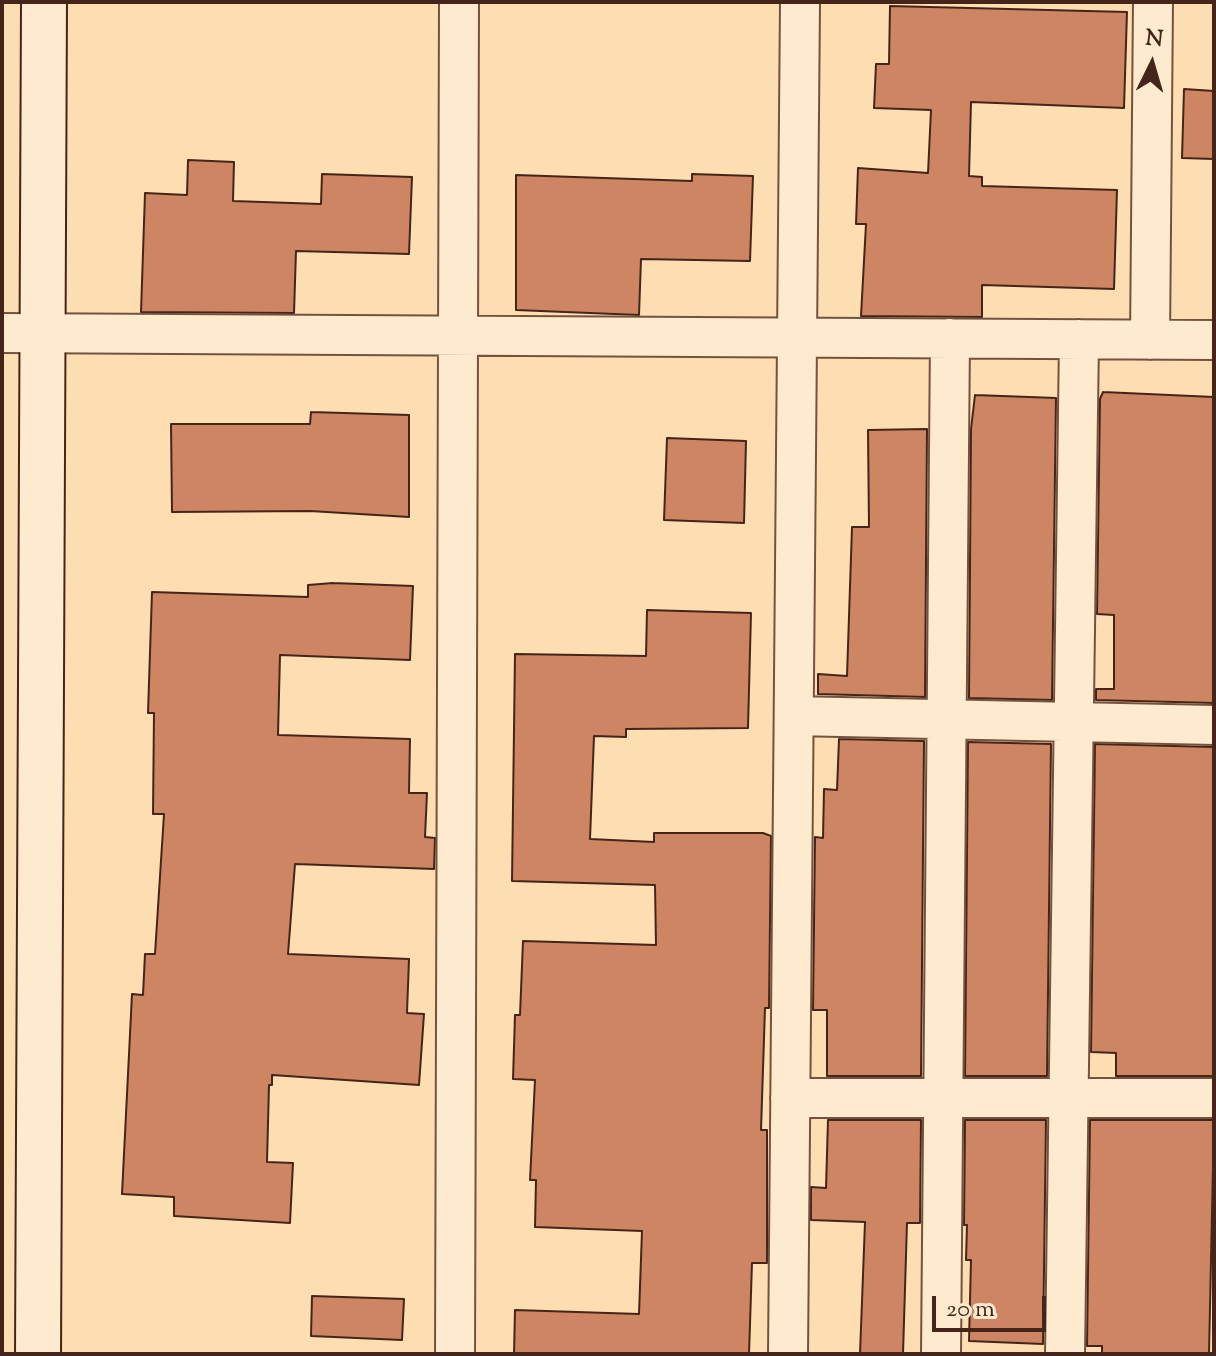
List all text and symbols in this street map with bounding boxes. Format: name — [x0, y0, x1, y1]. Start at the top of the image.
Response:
text: N — [1144, 23, 1164, 57]
north arrow — [1112, 24, 1192, 104]
scale bar — [936, 1280, 1050, 1330]
text: 20 m — [946, 1293, 995, 1327]

